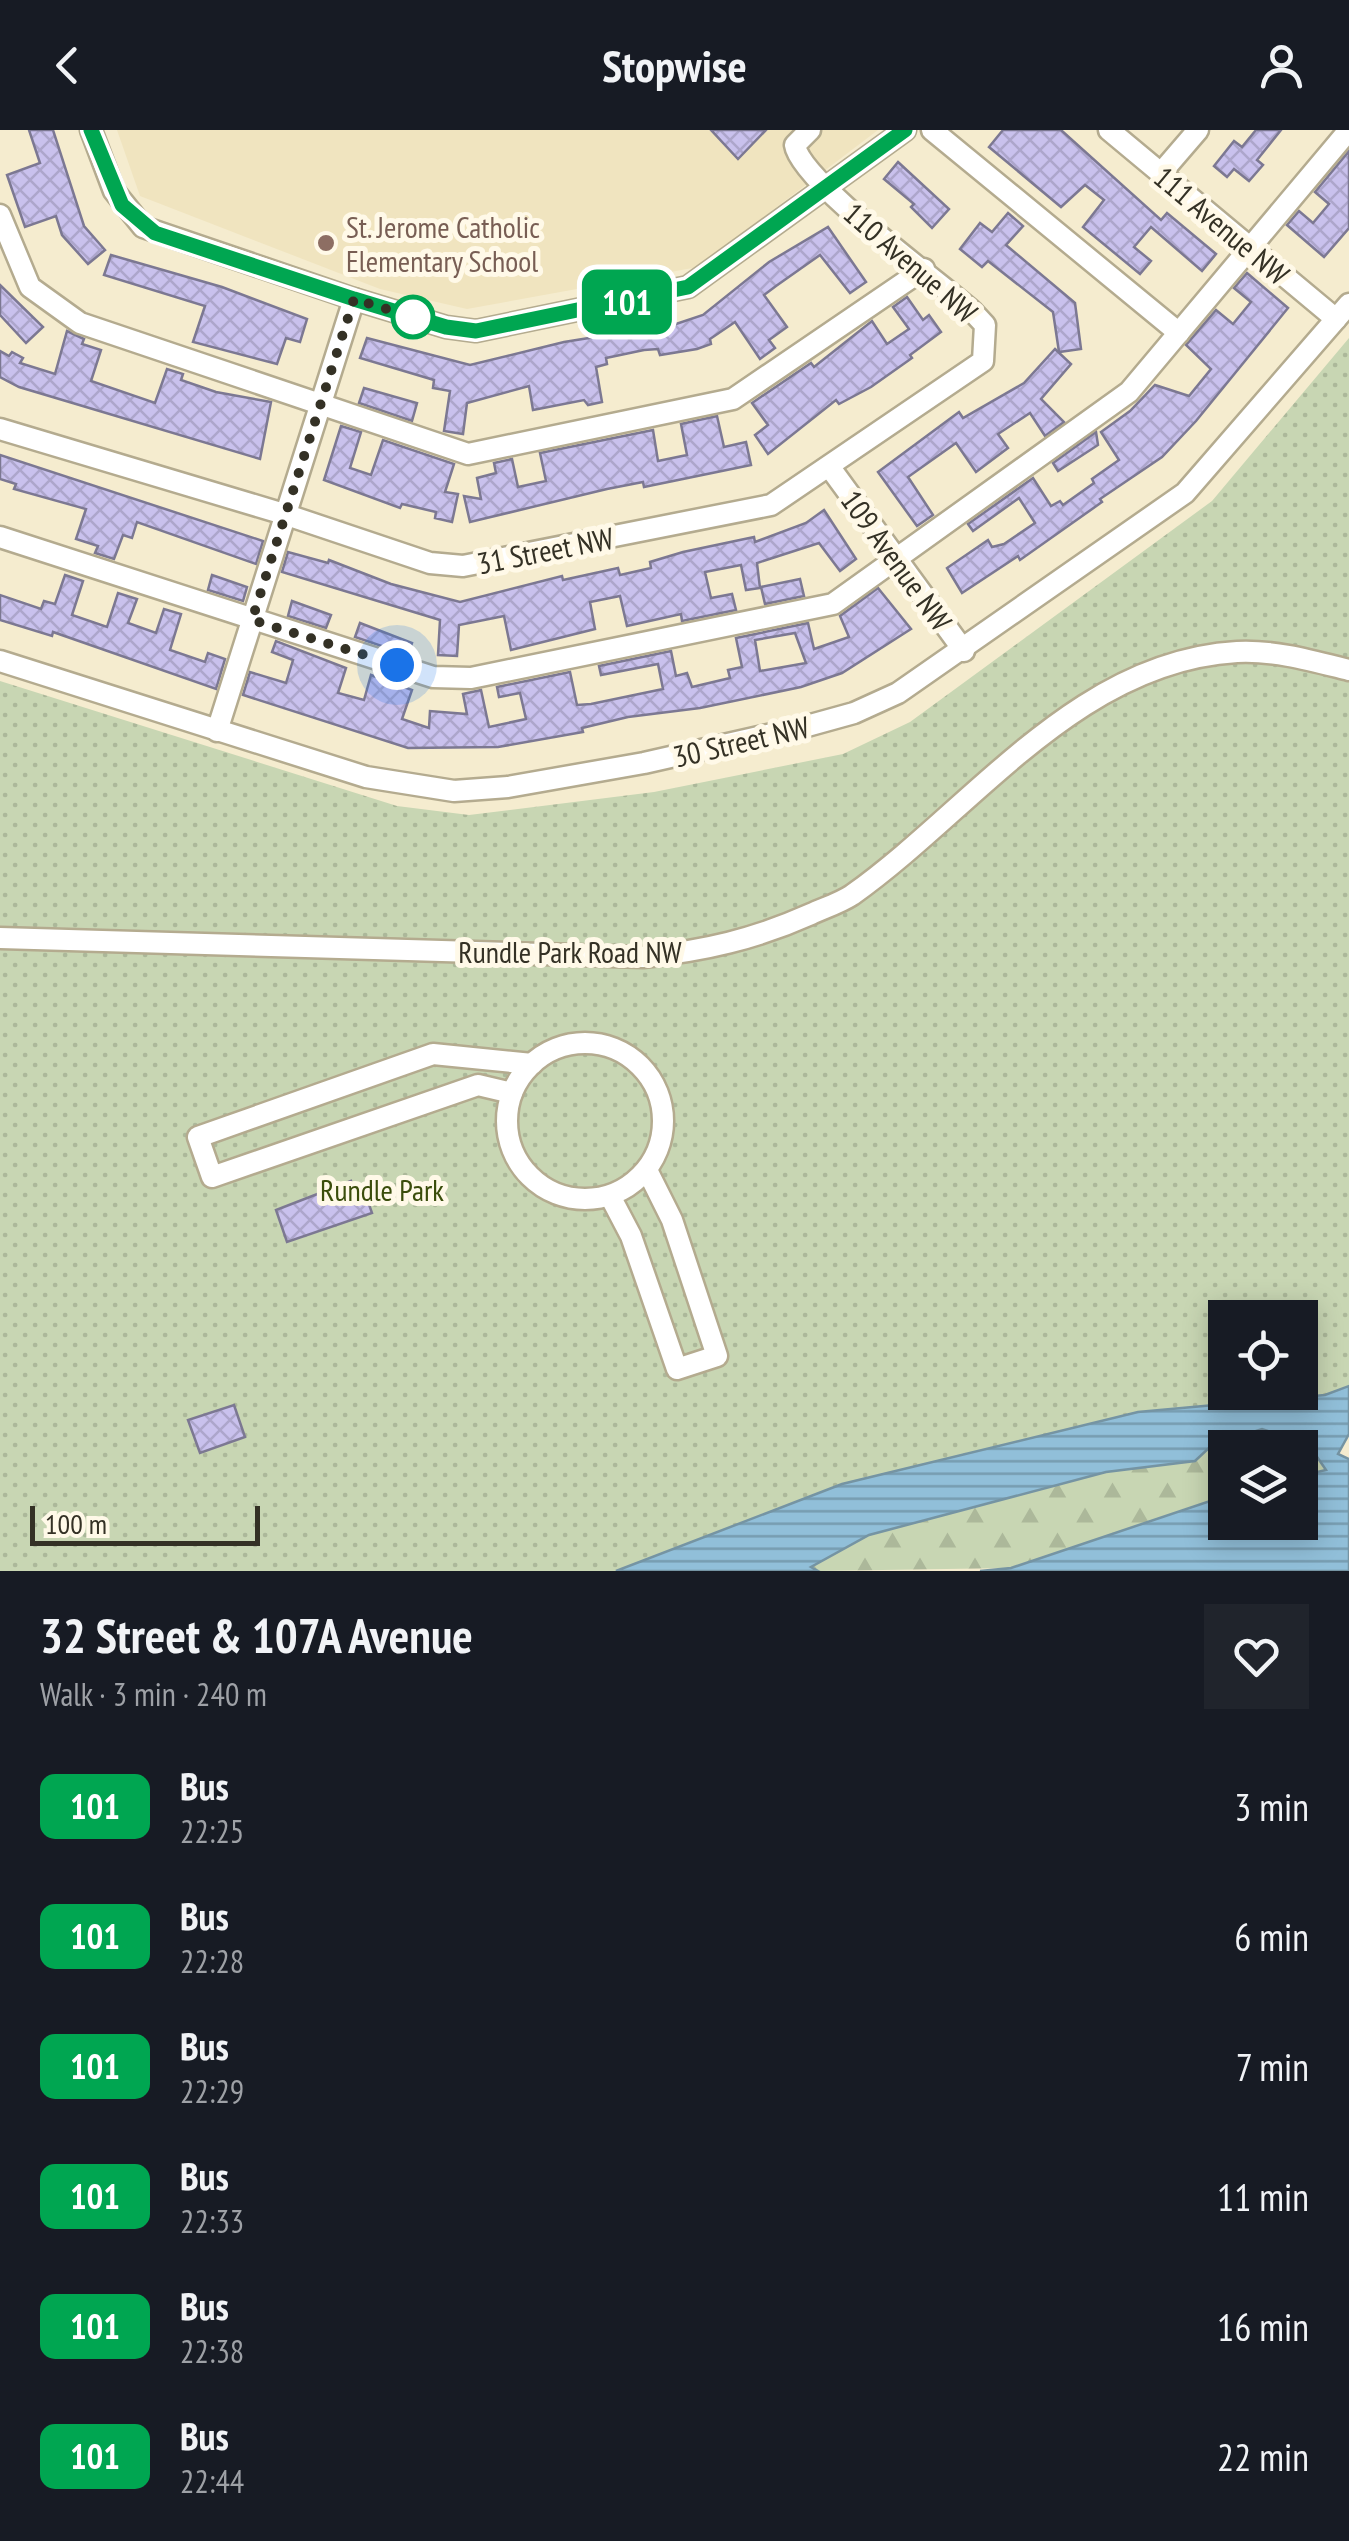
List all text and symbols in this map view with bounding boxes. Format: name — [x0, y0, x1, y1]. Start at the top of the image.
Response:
text: Stopwise — [602, 36, 747, 94]
icon: back — [40, 38, 95, 93]
icon: person — [1254, 38, 1309, 93]
street label: 111 Avenue NW — [1146, 157, 1298, 293]
street label: 110 Avenue NW — [836, 193, 986, 331]
place label: St. Jerome Catholic Elementary School — [346, 207, 540, 280]
marker: St. Jerome Catholic Elementary School — [315, 232, 337, 254]
line badge: 101 — [570, 270, 684, 334]
text: 101 — [602, 279, 652, 325]
unlabelled marker — [392, 296, 434, 338]
street label: 109 Avenue NW — [833, 482, 961, 638]
street label: 31 Street NW — [473, 518, 617, 582]
your location — [372, 640, 422, 690]
street label: 30 Street NW — [669, 706, 813, 776]
street label: Rundle Park Road NW — [458, 932, 682, 971]
park label: Rundle Park — [320, 1170, 444, 1209]
map controls — [1208, 1300, 1318, 1540]
button: locate — [1208, 1300, 1318, 1410]
button: layers — [1208, 1430, 1318, 1540]
scale bar — [30, 1501, 260, 1546]
text: 100 m — [45, 1505, 107, 1542]
text: 32 Street & 107A Avenue — [40, 1604, 473, 1666]
button: heart — [1204, 1604, 1309, 1709]
text: Walk · 3 min · 240 m — [40, 1673, 267, 1715]
text: Bus — [180, 1761, 229, 1810]
text: 3 min — [1234, 1782, 1309, 1831]
text: 101 — [70, 1783, 120, 1829]
text: 22:25 — [180, 1810, 244, 1852]
text: Bus — [180, 1891, 229, 1940]
text: 6 min — [1234, 1912, 1309, 1961]
text: 101 — [70, 1913, 120, 1959]
text: 22:28 — [180, 1940, 244, 1982]
text: Bus — [180, 2021, 229, 2070]
text: 7 min — [1236, 2042, 1309, 2091]
text: 101 — [70, 2043, 120, 2089]
text: 22:29 — [180, 2070, 244, 2112]
text: Bus — [180, 2151, 229, 2200]
text: 11 min — [1217, 2172, 1309, 2221]
text: 101 — [70, 2173, 120, 2219]
text: 22:33 — [180, 2200, 244, 2242]
text: Bus — [180, 2281, 229, 2330]
text: 16 min — [1217, 2302, 1309, 2351]
text: 101 — [70, 2303, 120, 2349]
text: 22:38 — [180, 2330, 244, 2372]
text: Bus — [180, 2411, 229, 2460]
text: 22 min — [1217, 2432, 1309, 2481]
text: 101 — [70, 2433, 120, 2479]
text: 22:44 — [180, 2460, 244, 2502]

